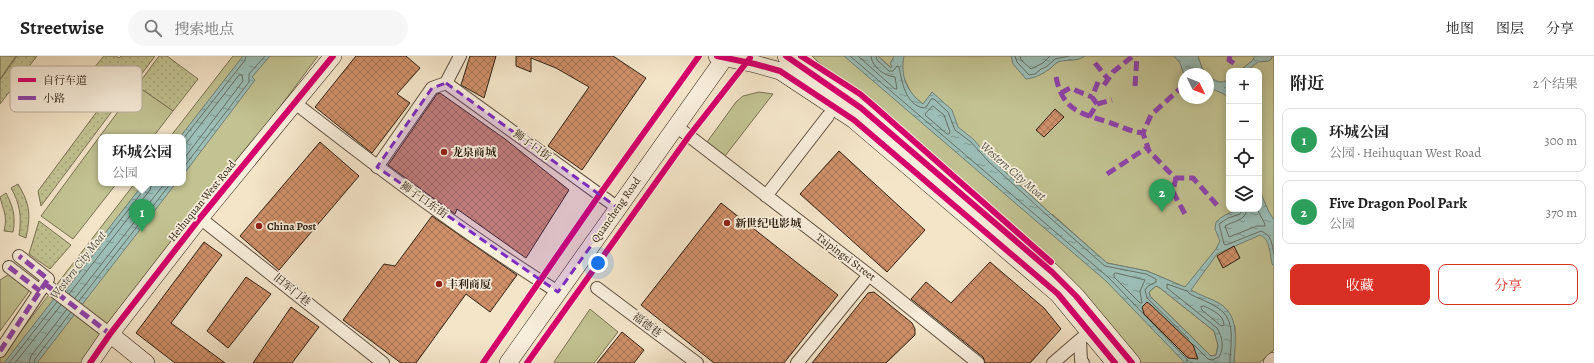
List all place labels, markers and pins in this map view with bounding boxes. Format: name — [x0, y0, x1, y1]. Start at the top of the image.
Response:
place label: 龙泉商城 — [452, 145, 497, 160]
marker: 龙泉商城 — [439, 147, 449, 157]
pin: 2 — [1149, 179, 1175, 212]
pin: 1 — [129, 199, 155, 232]
place label: 新世纪电影城 — [735, 216, 802, 231]
marker: 新世纪电影城 — [722, 218, 732, 228]
place label: China Post — [267, 219, 317, 234]
marker: China Post — [254, 221, 264, 231]
place label: 丰利商厦 — [447, 277, 491, 292]
marker: 丰利商厦 — [434, 279, 444, 289]

